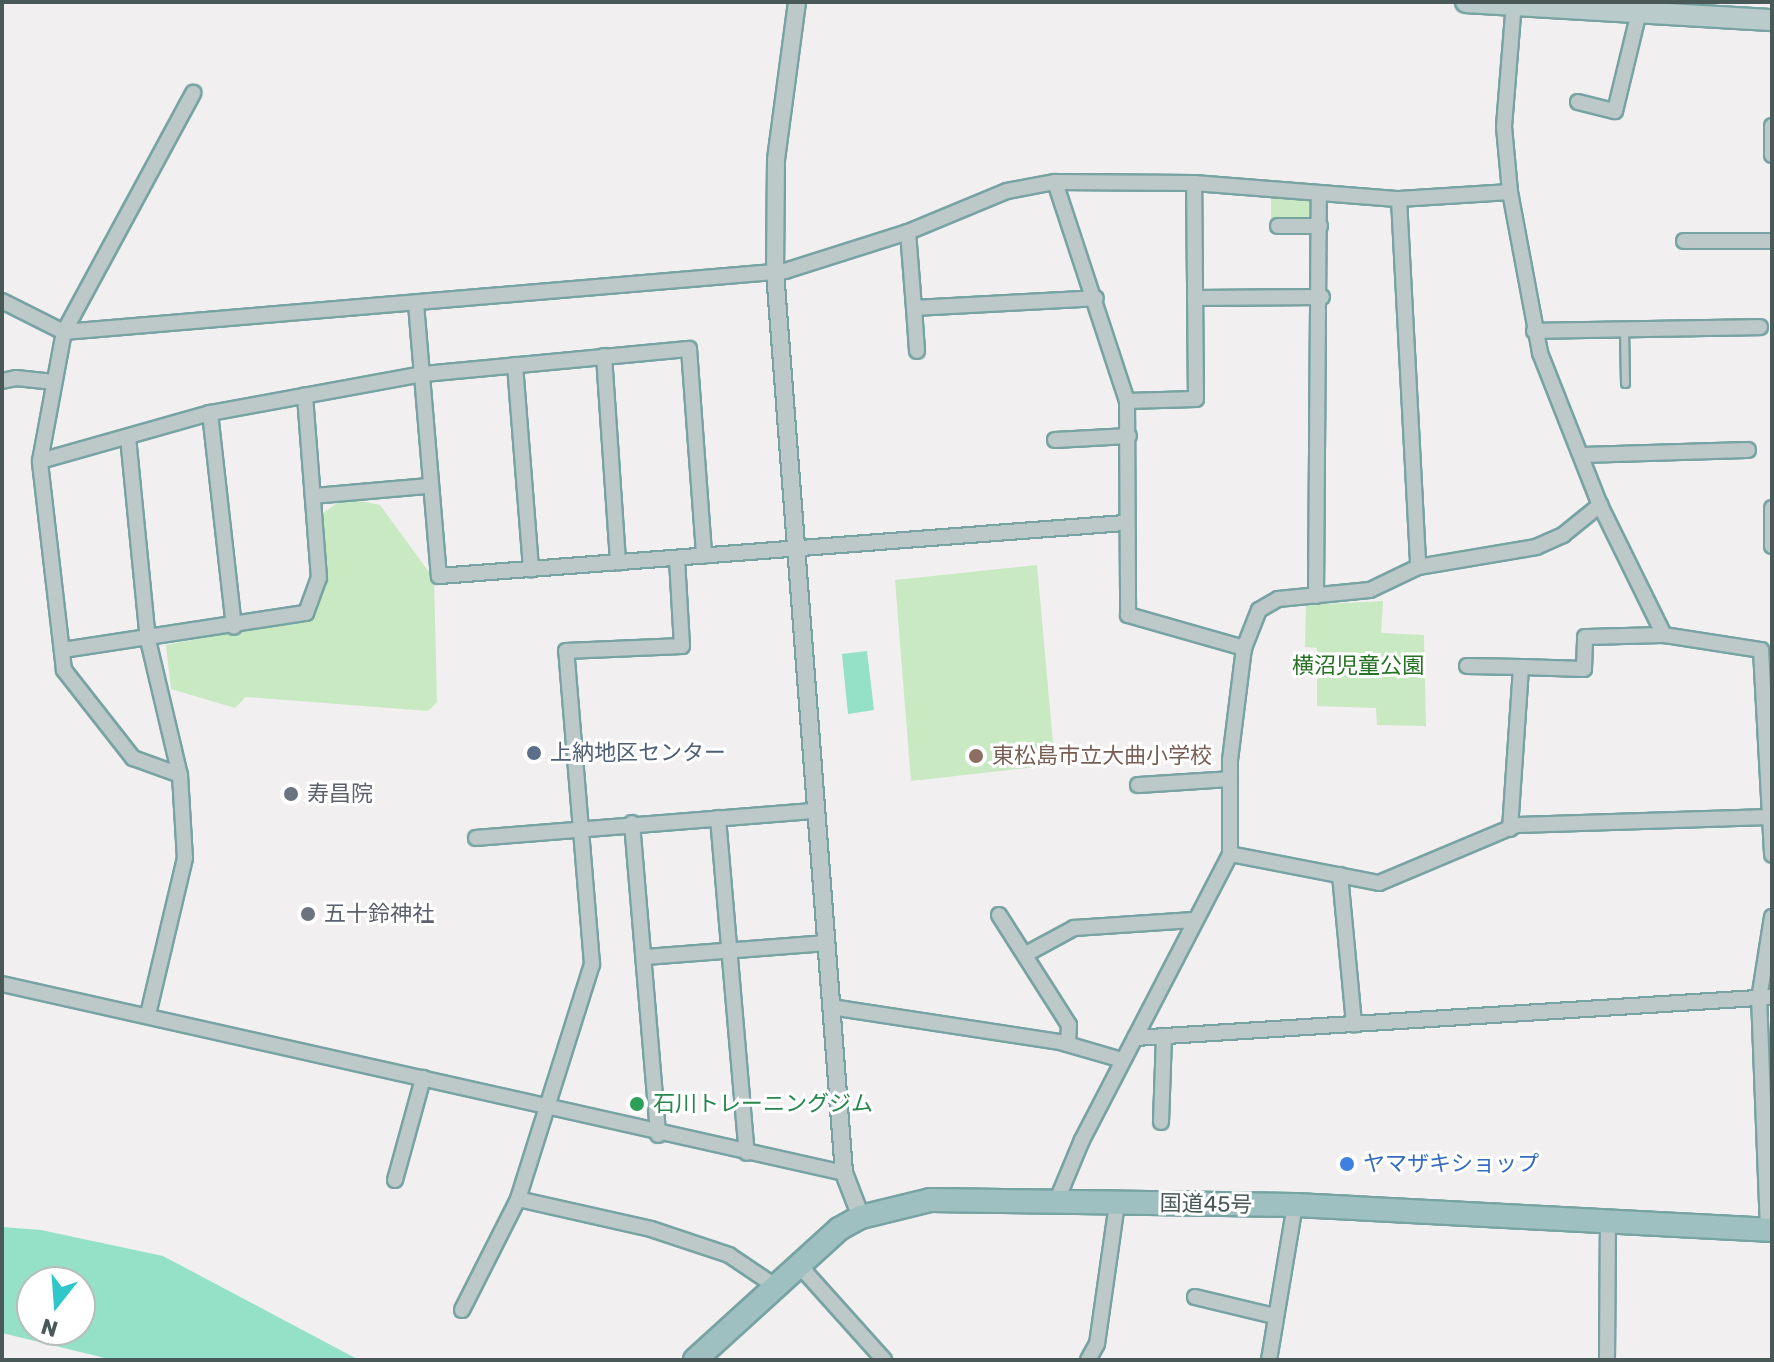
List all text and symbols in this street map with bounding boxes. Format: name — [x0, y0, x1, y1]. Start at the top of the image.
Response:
park label: 横沼児童公園 — [1292, 653, 1424, 679]
place label: 上納地区センター — [550, 740, 726, 766]
place label: 東松島市立大曲小学校 — [992, 743, 1212, 769]
marker: 上納地区センター — [525, 744, 543, 762]
marker: 東松島市立大曲小学校 — [967, 747, 985, 765]
place label: 寿昌院 — [307, 781, 373, 807]
marker: 寿昌院 — [282, 785, 300, 803]
place label: 五十鈴神社 — [324, 901, 434, 927]
marker: 五十鈴神社 — [299, 905, 317, 923]
place label: 石川トレーニングジム — [653, 1091, 873, 1117]
marker: 石川トレーニングジム — [628, 1095, 646, 1113]
place label: ヤマザキショップ — [1363, 1151, 1539, 1177]
marker: ヤマザキショップ — [1338, 1155, 1356, 1173]
street label: 国道45号 — [1159, 1190, 1253, 1218]
north arrow — [16, 1266, 96, 1346]
text: N — [38, 1312, 61, 1343]

